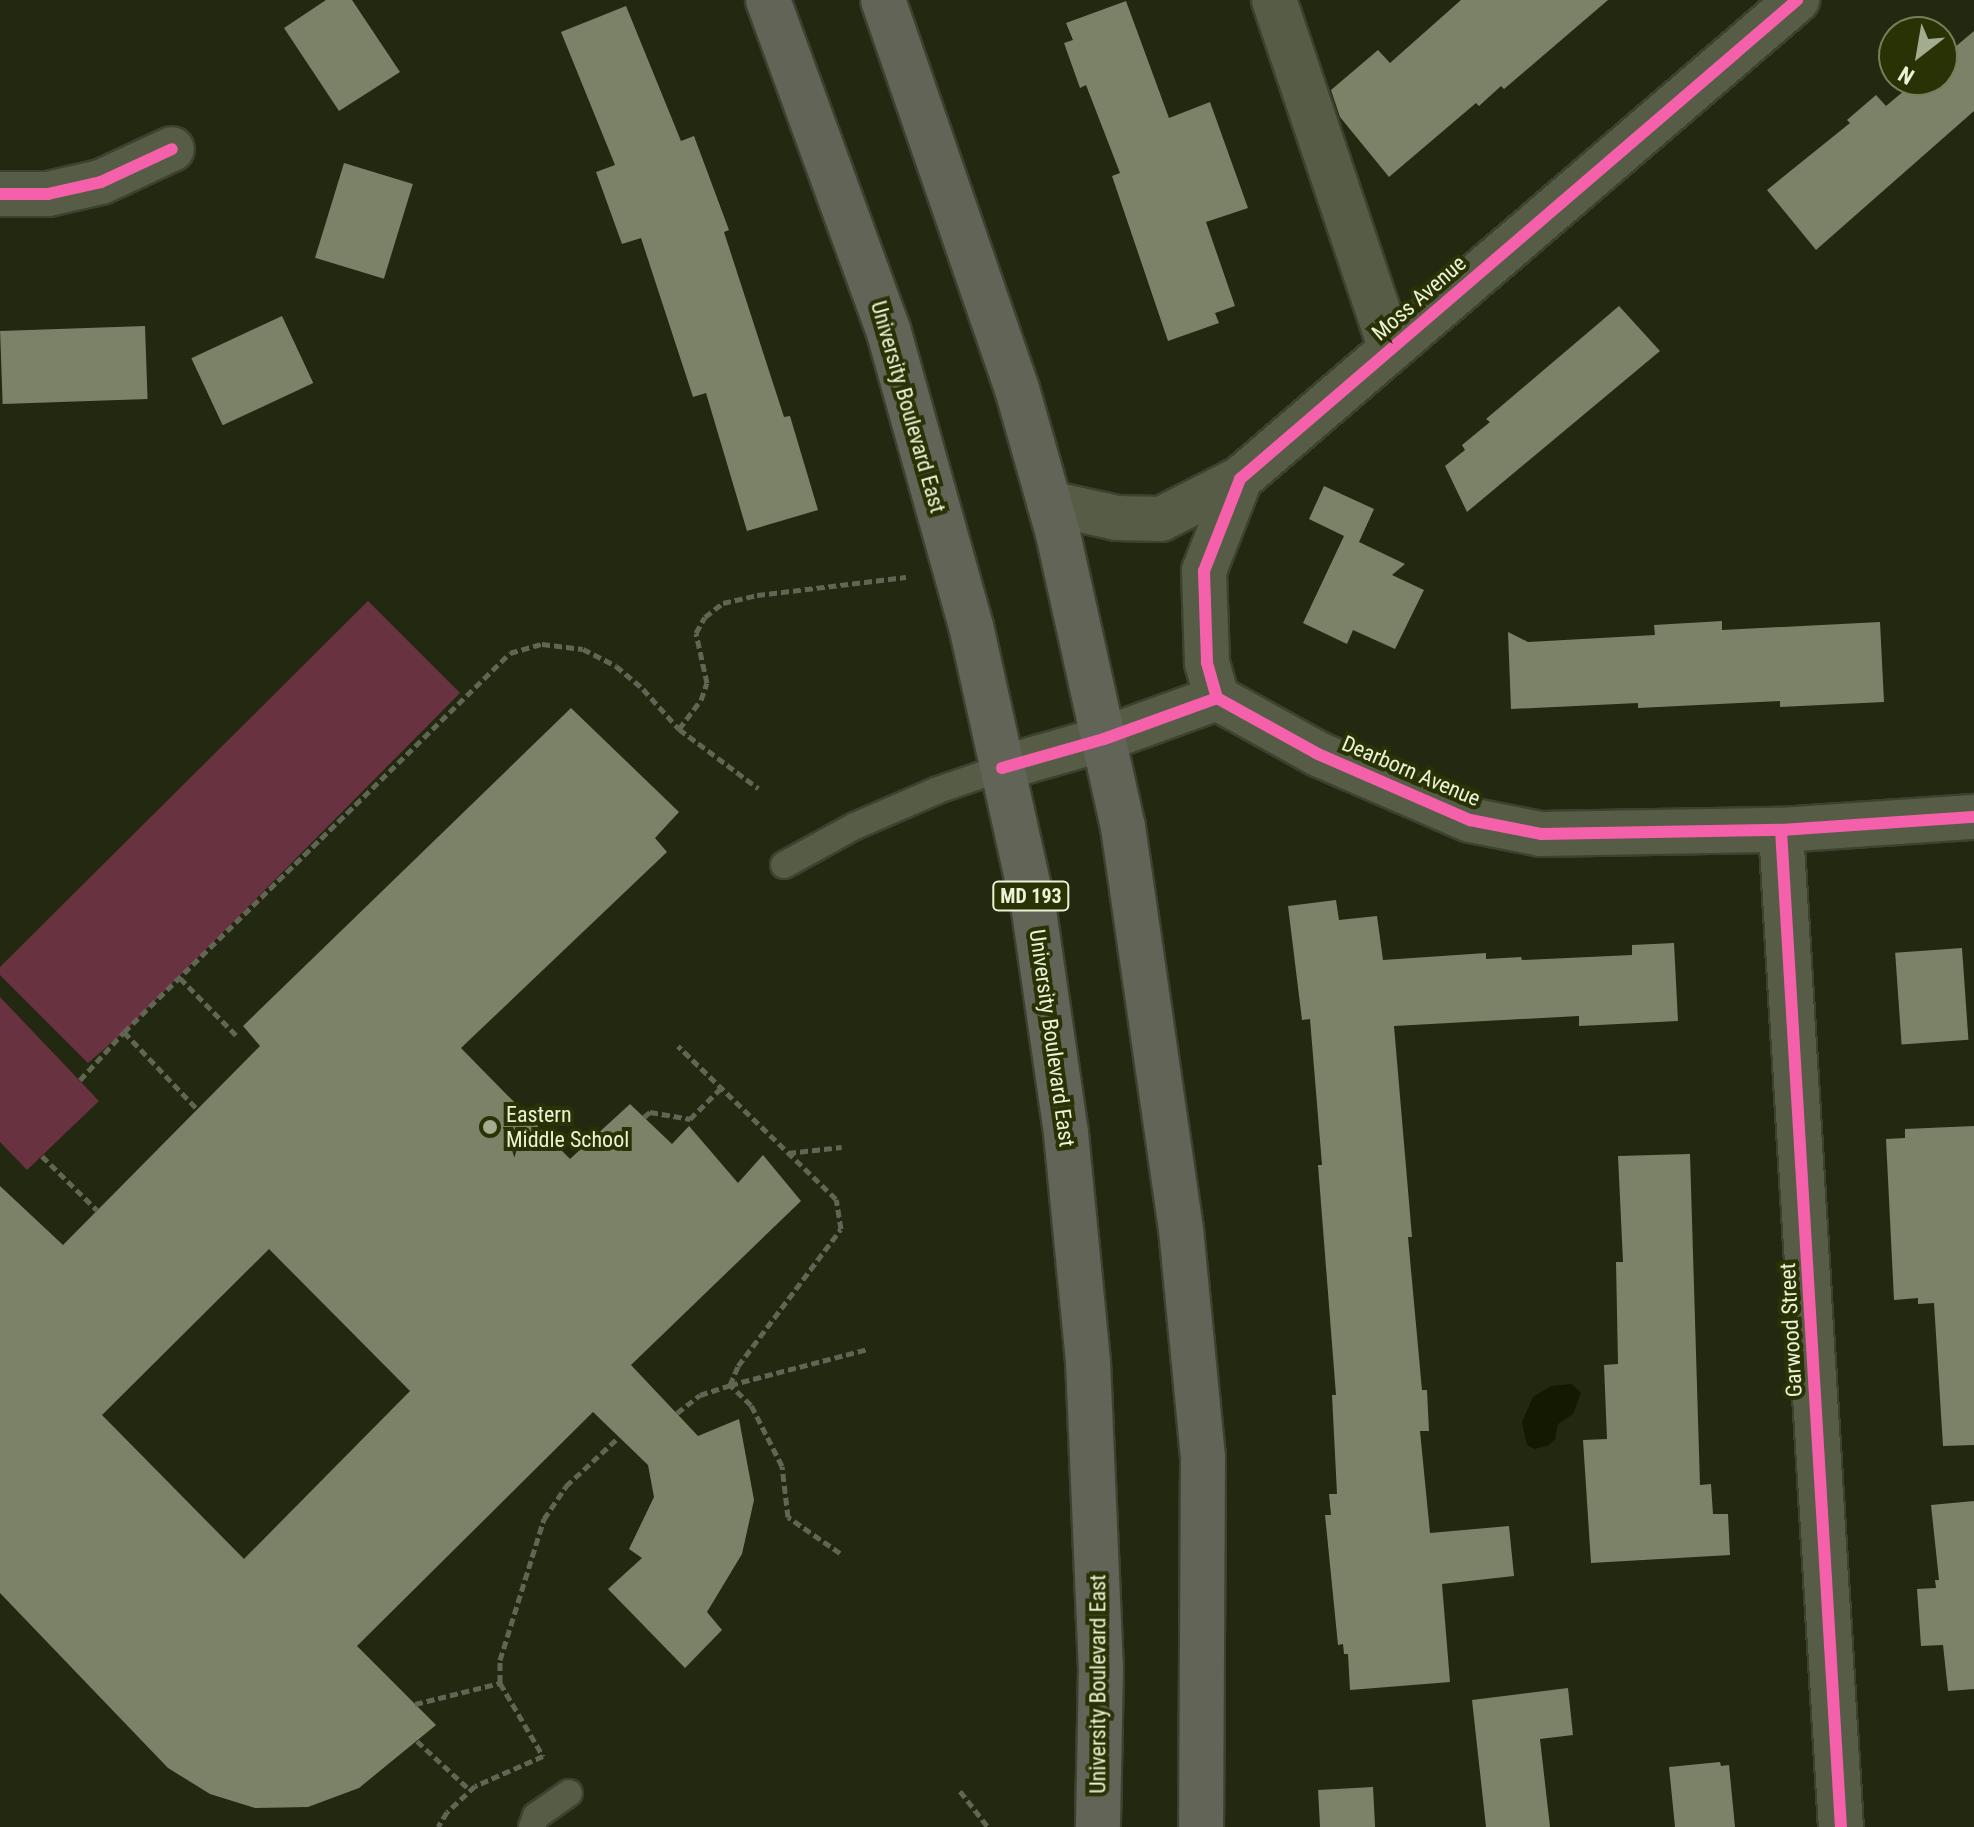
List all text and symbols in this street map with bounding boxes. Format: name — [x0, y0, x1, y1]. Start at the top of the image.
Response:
north arrow — [1878, 16, 1958, 96]
text: N — [1894, 61, 1919, 89]
street label: Moss Avenue — [1367, 250, 1471, 346]
street label: University Boulevard East — [865, 298, 951, 516]
street label: Dearborn Avenue — [1338, 730, 1484, 812]
road number: MD 193 — [991, 880, 1071, 912]
street label: University Boulevard East — [1024, 928, 1080, 1148]
place label: Eastern Middle School — [506, 1101, 629, 1152]
marker: Eastern Middle School — [481, 1118, 499, 1136]
street label: Garwood Street — [1774, 1262, 1808, 1398]
street label: University Boulevard East — [1085, 1574, 1111, 1794]

